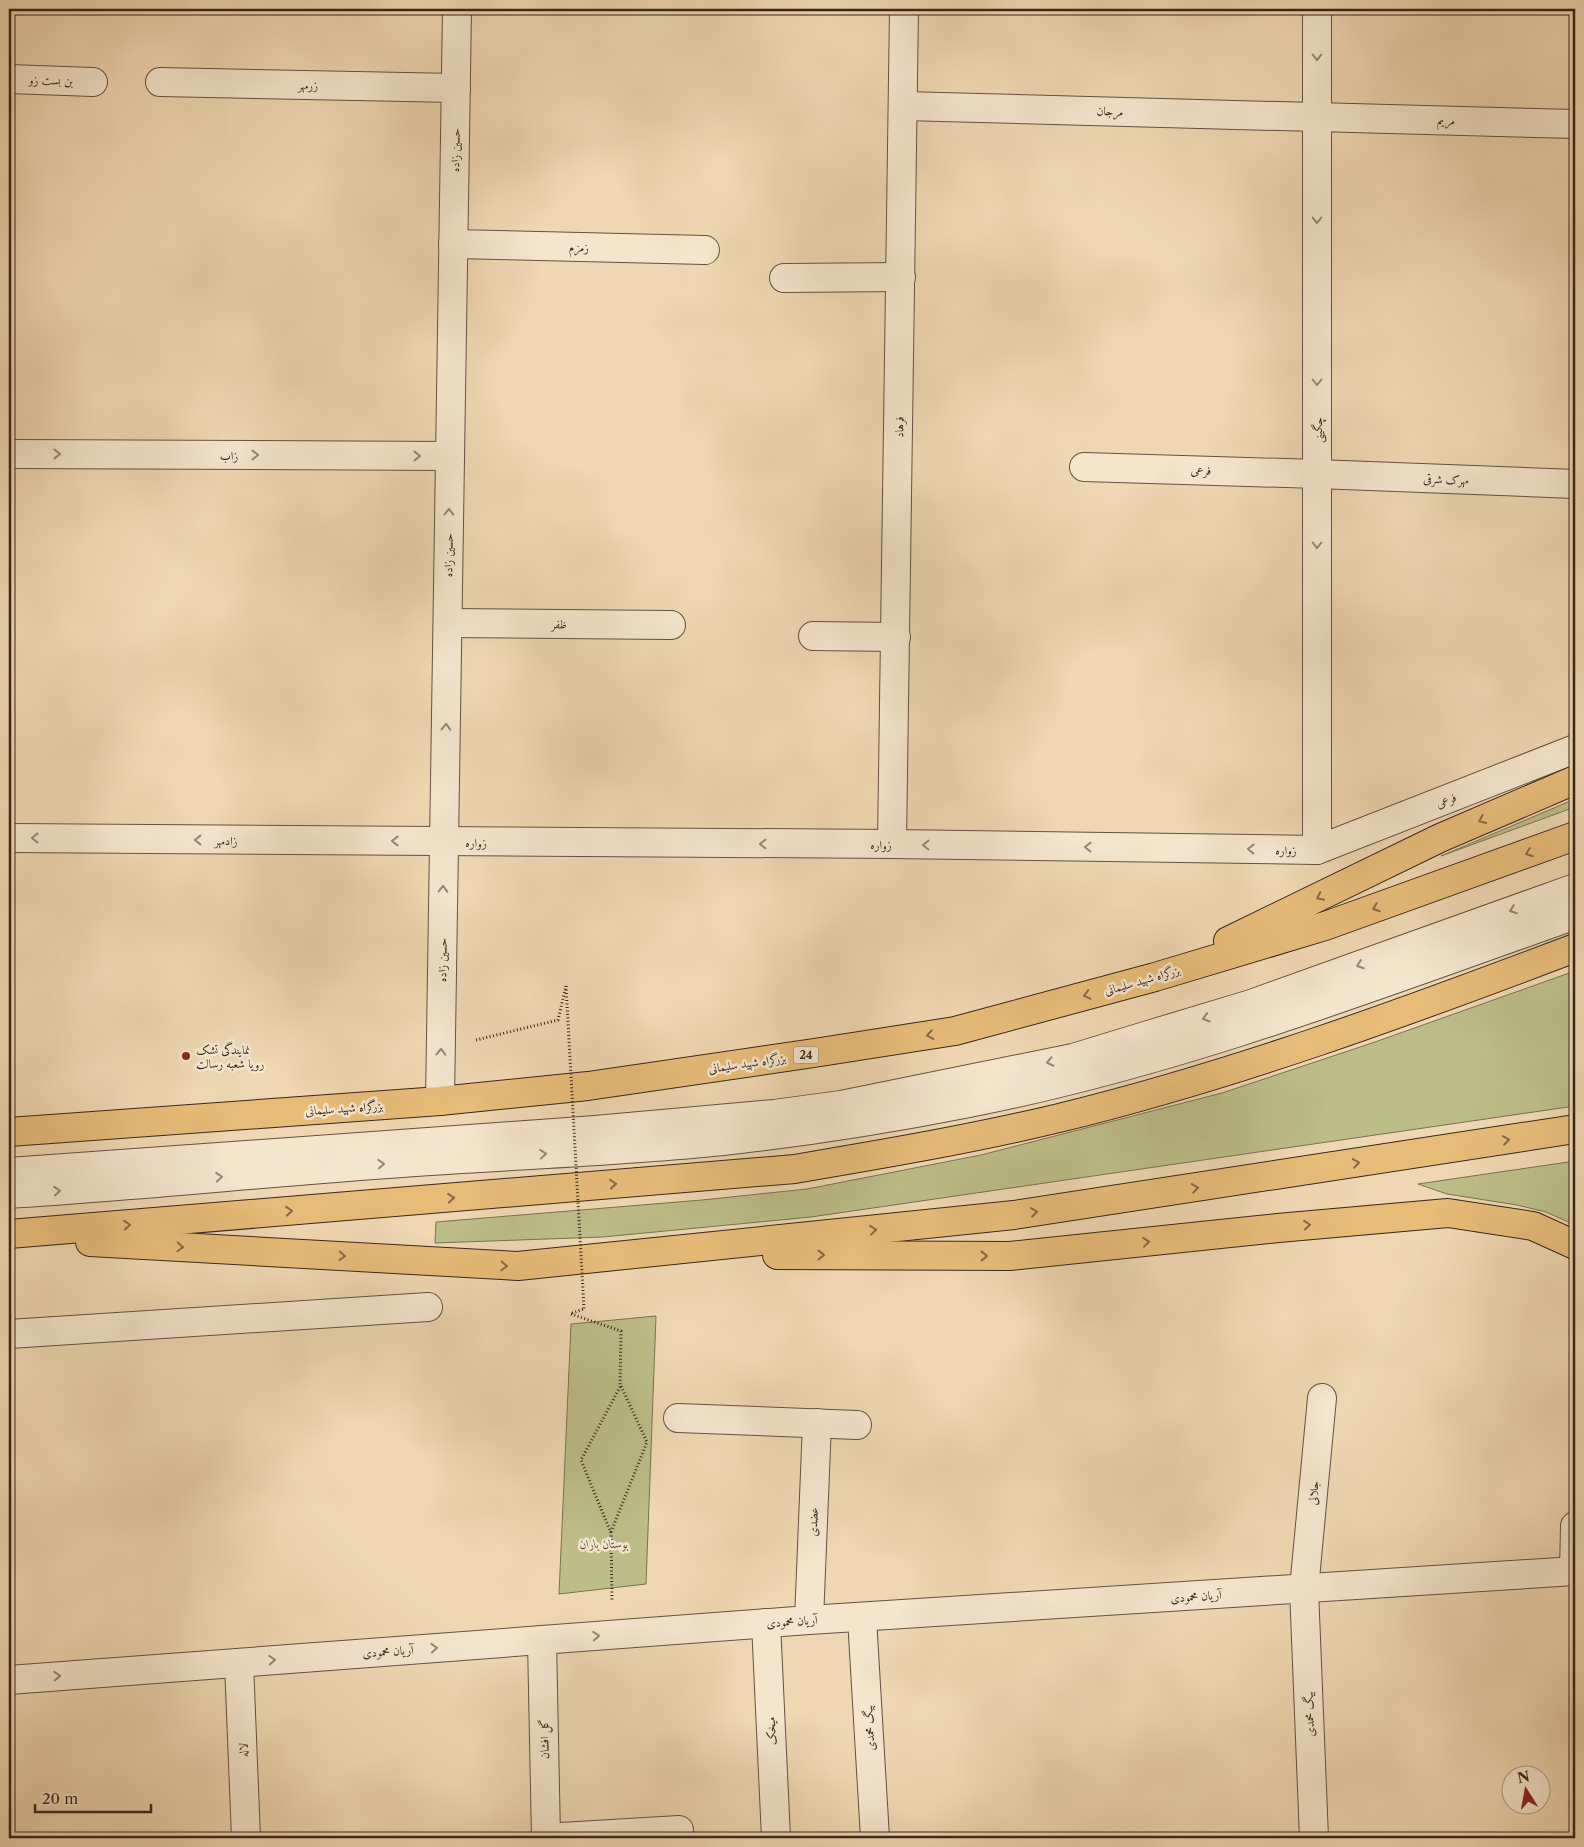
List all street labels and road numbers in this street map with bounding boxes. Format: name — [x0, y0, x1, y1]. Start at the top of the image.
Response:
street label: بن بست زو — [27, 72, 74, 89]
street label: زرمهر — [296, 77, 318, 94]
street label: مرجان — [1096, 103, 1124, 121]
street label: مریم — [1437, 112, 1455, 132]
street label: حسین زاده — [447, 128, 463, 172]
street label: زمزم — [569, 239, 589, 259]
street label: فرهاد — [891, 416, 908, 438]
street label: چگینی — [1310, 417, 1327, 443]
street label: زاب — [220, 448, 238, 464]
street label: فرعی — [1190, 462, 1212, 479]
street label: مهرک شرقی — [1423, 471, 1469, 488]
street label: حسین زاده — [440, 533, 456, 577]
street label: ظفر — [549, 616, 567, 633]
street label: فرعی — [1434, 789, 1459, 812]
street label: زادمهر — [212, 833, 238, 849]
street label: زواره — [465, 835, 487, 851]
street label: زواره — [870, 837, 892, 853]
street label: زواره — [1275, 842, 1297, 859]
street label: حسین زاده — [434, 938, 450, 982]
street label: بزرگراه شهید سلیمانی — [1102, 962, 1182, 999]
road number: 24 — [794, 1046, 818, 1064]
street label: بزرگراه شهید سلیمانی — [707, 1050, 787, 1077]
street label: بزرگراه شهید سلیمانی — [305, 1098, 383, 1119]
street label: جلالی — [1304, 1480, 1322, 1506]
street label: عضدی — [805, 1507, 821, 1537]
street label: آریان محمودی — [1170, 1587, 1224, 1606]
street label: آریان محمودی — [766, 1612, 820, 1631]
street label: آریان محمودی — [362, 1642, 416, 1661]
street label: بیگ محمدی — [1301, 1691, 1317, 1737]
street label: بیگ محمدی — [860, 1705, 878, 1751]
street label: میخک — [763, 1716, 779, 1746]
street label: گل افشان — [536, 1719, 554, 1759]
street label: لاله — [235, 1742, 251, 1757]

